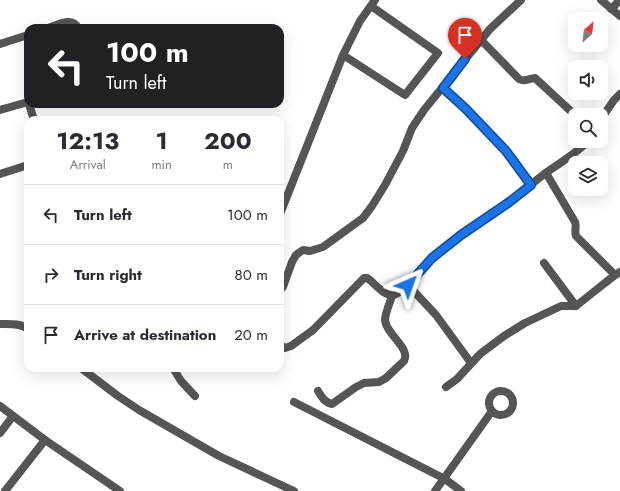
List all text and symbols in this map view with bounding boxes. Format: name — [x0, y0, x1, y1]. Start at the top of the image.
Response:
north arrow — [568, 12, 608, 52]
map controls — [568, 12, 608, 196]
pin — [448, 18, 482, 59]
icon: arrive — [454, 24, 476, 46]
text: 100 m — [106, 32, 189, 73]
icon: left — [40, 40, 92, 92]
button: sound — [568, 60, 608, 100]
text: Turn left — [106, 70, 166, 96]
button: search — [568, 108, 608, 148]
text: 12:13 — [56, 123, 119, 158]
text: 1 — [156, 123, 168, 158]
text: 200 — [204, 123, 252, 158]
text: Arrival — [70, 155, 106, 174]
text: min — [151, 155, 172, 174]
text: m — [223, 155, 233, 174]
button: layers — [568, 156, 608, 196]
icon: left — [40, 204, 62, 226]
text: Turn left — [74, 204, 132, 226]
text: 100 m — [227, 204, 268, 226]
icon: right — [40, 264, 62, 286]
text: Turn right — [74, 264, 142, 286]
text: 80 m — [235, 264, 268, 286]
position arrow — [387, 264, 429, 306]
icon: arrive — [40, 324, 62, 346]
text: Arrive at destination — [74, 324, 216, 346]
text: 20 m — [234, 324, 268, 346]

